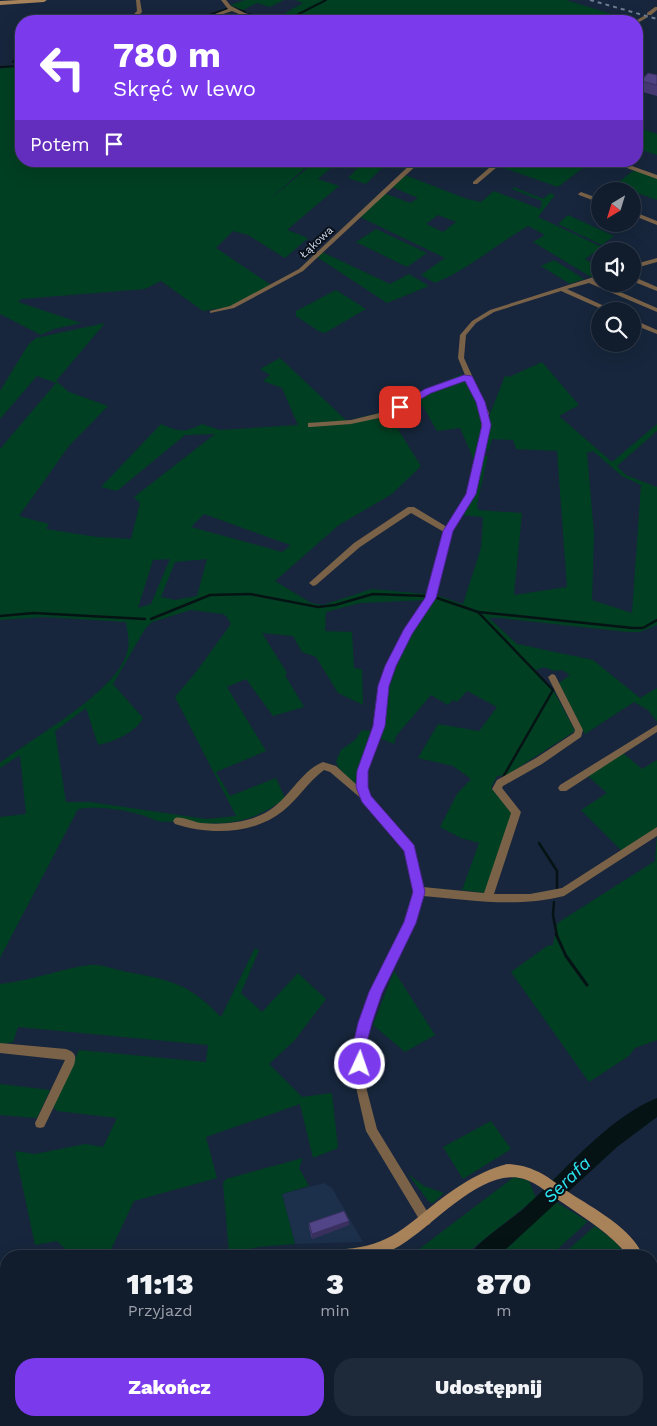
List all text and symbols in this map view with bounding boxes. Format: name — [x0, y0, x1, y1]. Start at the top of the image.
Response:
text: 780 m — [113, 34, 221, 76]
icon: left — [30, 35, 95, 100]
text: Skręć w lewo — [113, 76, 256, 101]
icon: arrive — [100, 130, 128, 158]
text: Potem — [30, 133, 90, 156]
north arrow — [591, 182, 641, 232]
map controls — [591, 182, 641, 352]
street label: Łąkowa — [297, 224, 336, 261]
button: sound — [591, 242, 641, 292]
button: search — [591, 302, 641, 352]
pin — [379, 386, 421, 428]
icon: arrive — [386, 393, 414, 421]
position arrow — [333, 1037, 385, 1089]
water label: Serafa — [539, 1152, 595, 1207]
text: 11:13 — [126, 1266, 194, 1301]
text: 3 — [326, 1266, 344, 1301]
text: 870 — [476, 1266, 531, 1301]
text: Przyjazd — [128, 1301, 193, 1320]
text: min — [320, 1301, 350, 1320]
text: m — [496, 1301, 511, 1320]
button: Zakończ — [15, 1358, 324, 1416]
button: Udostępnij — [334, 1358, 643, 1416]

